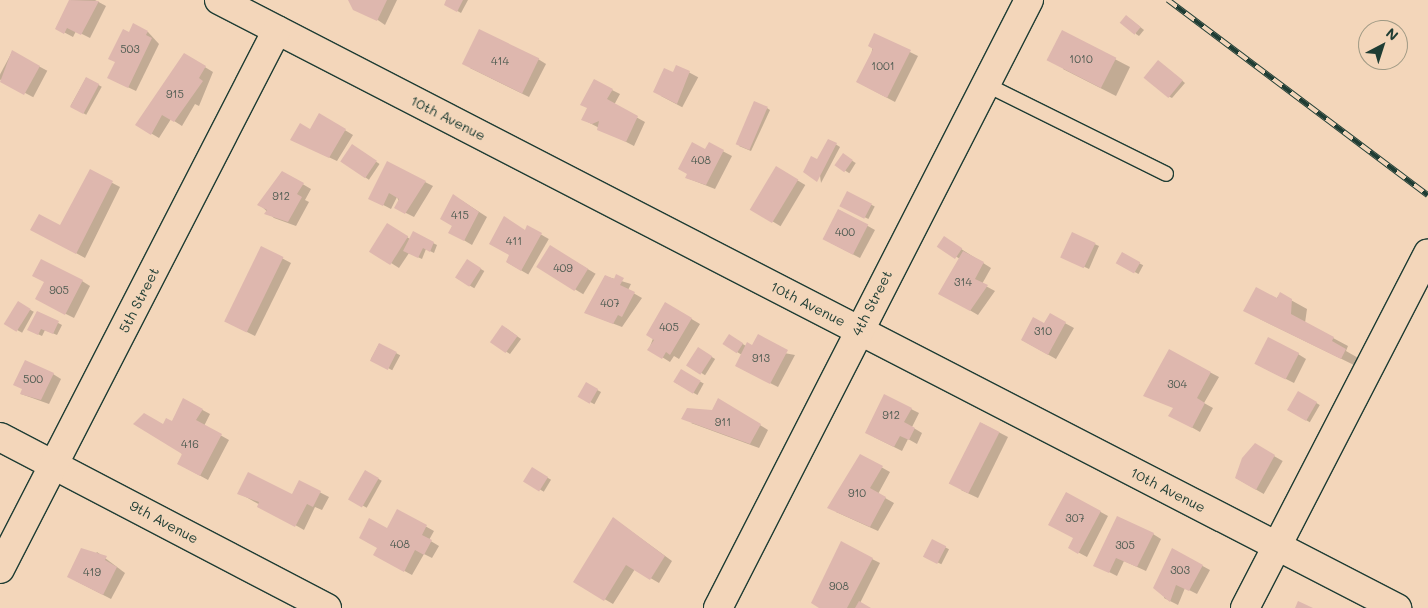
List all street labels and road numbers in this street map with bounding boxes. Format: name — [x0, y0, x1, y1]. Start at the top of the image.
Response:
street label: 10th Avenue — [408, 92, 488, 144]
street label: 5th Street — [115, 264, 163, 336]
street label: 4th Street — [848, 267, 896, 339]
street label: 10th Avenue — [768, 278, 848, 330]
street label: 10th Avenue — [1128, 464, 1208, 516]
street label: 9th Avenue — [127, 497, 201, 547]

